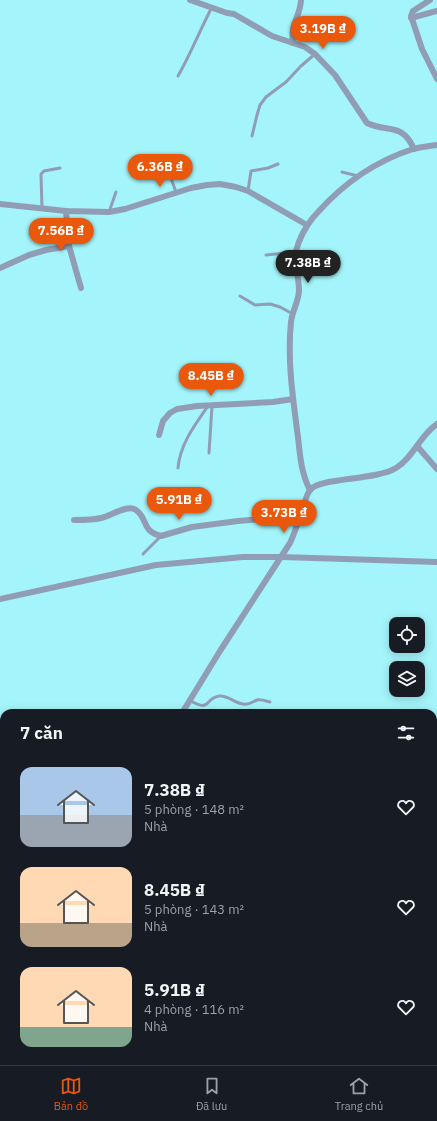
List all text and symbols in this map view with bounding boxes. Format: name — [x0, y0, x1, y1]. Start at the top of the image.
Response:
pin: 3.19B ₫ — [286, 16, 360, 50]
text: 3.19B ₫ — [300, 20, 346, 37]
pin: 6.36B ₫ — [123, 154, 197, 188]
text: 6.36B ₫ — [137, 158, 183, 175]
pin: 7.56B ₫ — [24, 218, 98, 252]
text: 7.56B ₫ — [38, 222, 84, 239]
pin: 7.38B ₫ — [271, 250, 345, 284]
text: 7.38B ₫ — [285, 254, 331, 271]
pin: 8.45B ₫ — [174, 363, 248, 397]
text: 8.45B ₫ — [188, 367, 234, 384]
pin: 5.91B ₫ — [142, 487, 216, 521]
text: 5.91B ₫ — [156, 491, 202, 508]
pin: 3.73B ₫ — [247, 500, 321, 534]
text: 3.73B ₫ — [261, 504, 307, 521]
map controls — [389, 617, 425, 697]
button: locate — [389, 617, 425, 653]
button: layers — [389, 661, 425, 697]
text: 7 căn — [20, 722, 63, 744]
icon: filters — [395, 722, 417, 744]
text: 7.38B ₫ — [144, 779, 205, 801]
icon: home — [52, 783, 100, 831]
icon: heart — [395, 796, 417, 818]
text: 5 phòng · 148 m² — [144, 801, 244, 818]
text: Nhà — [144, 818, 168, 835]
text: 8.45B ₫ — [144, 879, 205, 901]
icon: home — [52, 883, 100, 931]
icon: heart — [395, 896, 417, 918]
text: 5 phòng · 143 m² — [144, 901, 244, 918]
text: Nhà — [144, 918, 168, 935]
text: 5.91B ₫ — [144, 979, 205, 1001]
icon: home — [52, 983, 100, 1031]
icon: heart — [395, 996, 417, 1018]
text: 4 phòng · 116 m² — [144, 1001, 244, 1018]
text: Nhà — [144, 1018, 168, 1035]
tab: Bản đồ — [54, 1075, 88, 1113]
tab: Đã lưu — [196, 1075, 227, 1113]
tab: Trang chủ — [335, 1075, 383, 1113]

